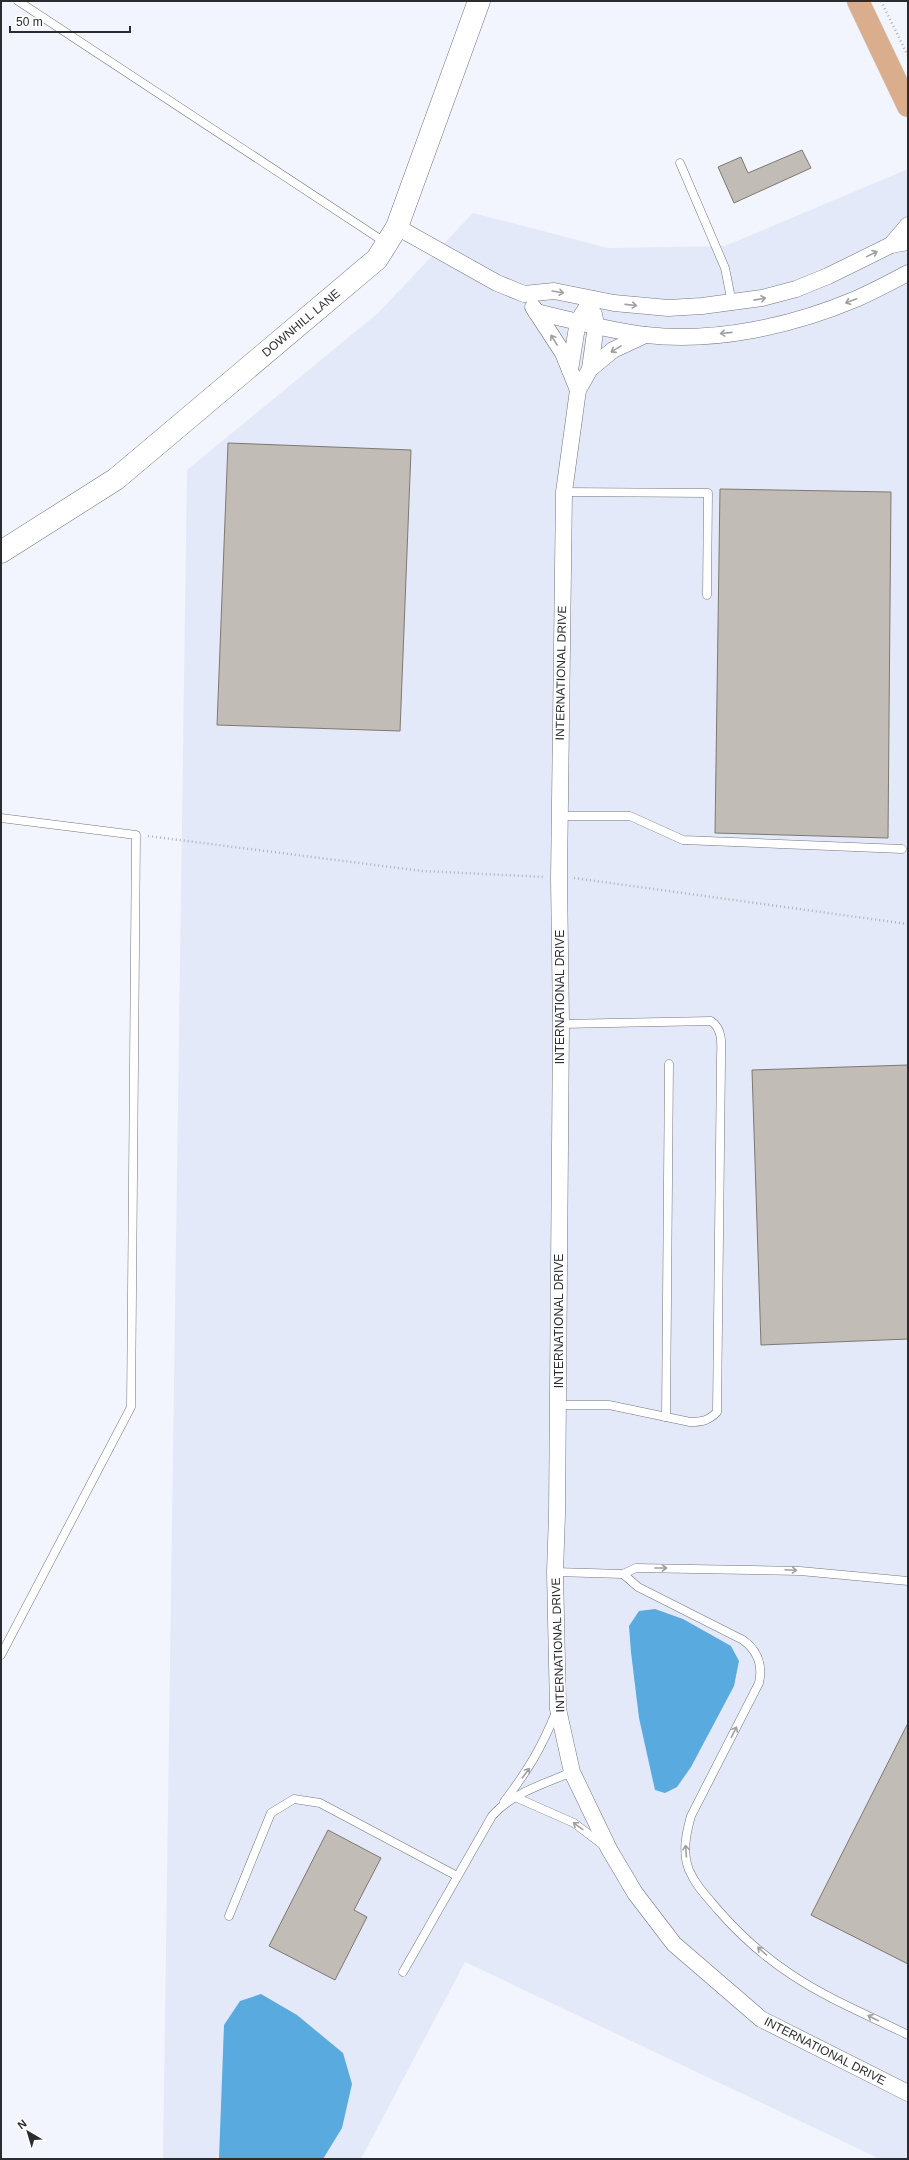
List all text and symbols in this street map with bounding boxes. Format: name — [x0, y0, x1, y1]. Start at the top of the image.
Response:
scale bar — [10, 8, 130, 34]
text: 50 m — [16, 15, 43, 29]
one-way arrow — [865, 250, 877, 257]
street label: DOWNHILL LANE — [259, 286, 343, 360]
one-way arrow — [552, 288, 565, 296]
one-way arrow — [753, 294, 766, 302]
one-way arrow — [846, 297, 858, 305]
one-way arrow — [624, 301, 637, 309]
one-way arrow — [720, 329, 733, 337]
one-way arrow — [550, 334, 558, 346]
one-way arrow — [610, 345, 622, 353]
street label: INTERNATIONAL DRIVE — [553, 606, 569, 740]
street label: INTERNATIONAL DRIVE — [553, 930, 567, 1064]
street label: INTERNATIONAL DRIVE — [552, 1254, 566, 1388]
one-way arrow — [654, 1564, 667, 1572]
one-way arrow — [784, 1567, 797, 1574]
street label: INTERNATIONAL DRIVE — [549, 1577, 567, 1713]
one-way arrow — [731, 1726, 738, 1738]
one-way arrow — [522, 1767, 530, 1778]
one-way arrow — [572, 1822, 583, 1830]
one-way arrow — [682, 1844, 689, 1857]
one-way arrow — [757, 1947, 767, 1956]
street label: INTERNATIONAL DRIVE — [762, 2014, 888, 2088]
one-way arrow — [867, 2014, 879, 2021]
north arrow — [8, 2112, 48, 2152]
text: N — [15, 2117, 29, 2131]

